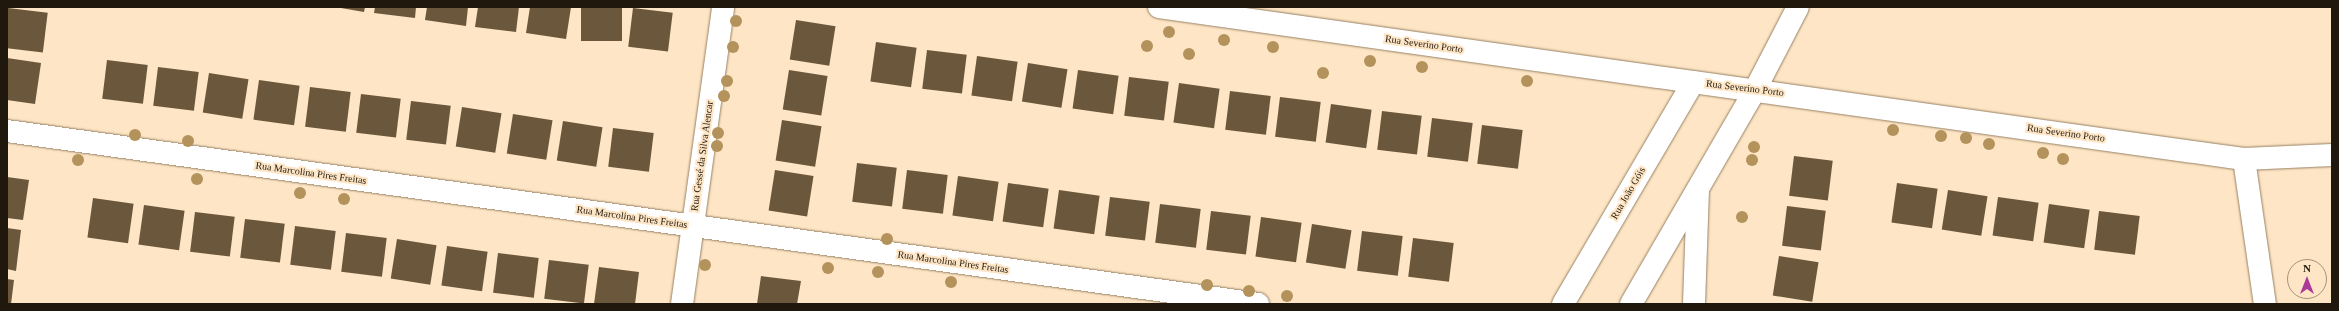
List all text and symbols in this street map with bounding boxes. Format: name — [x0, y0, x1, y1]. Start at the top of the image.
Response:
street label: Rua Severino Porto — [1384, 33, 1464, 55]
street label: Rua Severino Porto — [1705, 77, 1785, 99]
street label: Rua Gessé da Silva Alencar — [688, 100, 716, 212]
street label: Rua Severino Porto — [2026, 122, 2106, 144]
street label: Rua Marcolina Pires Freitas — [255, 159, 367, 187]
street label: Rua João Góis — [1608, 165, 1648, 221]
street label: Rua Marcolina Pires Freitas — [576, 203, 688, 231]
street label: Rua Marcolina Pires Freitas — [897, 248, 1009, 276]
north arrow — [2287, 259, 2327, 299]
text: N — [2303, 262, 2311, 274]

